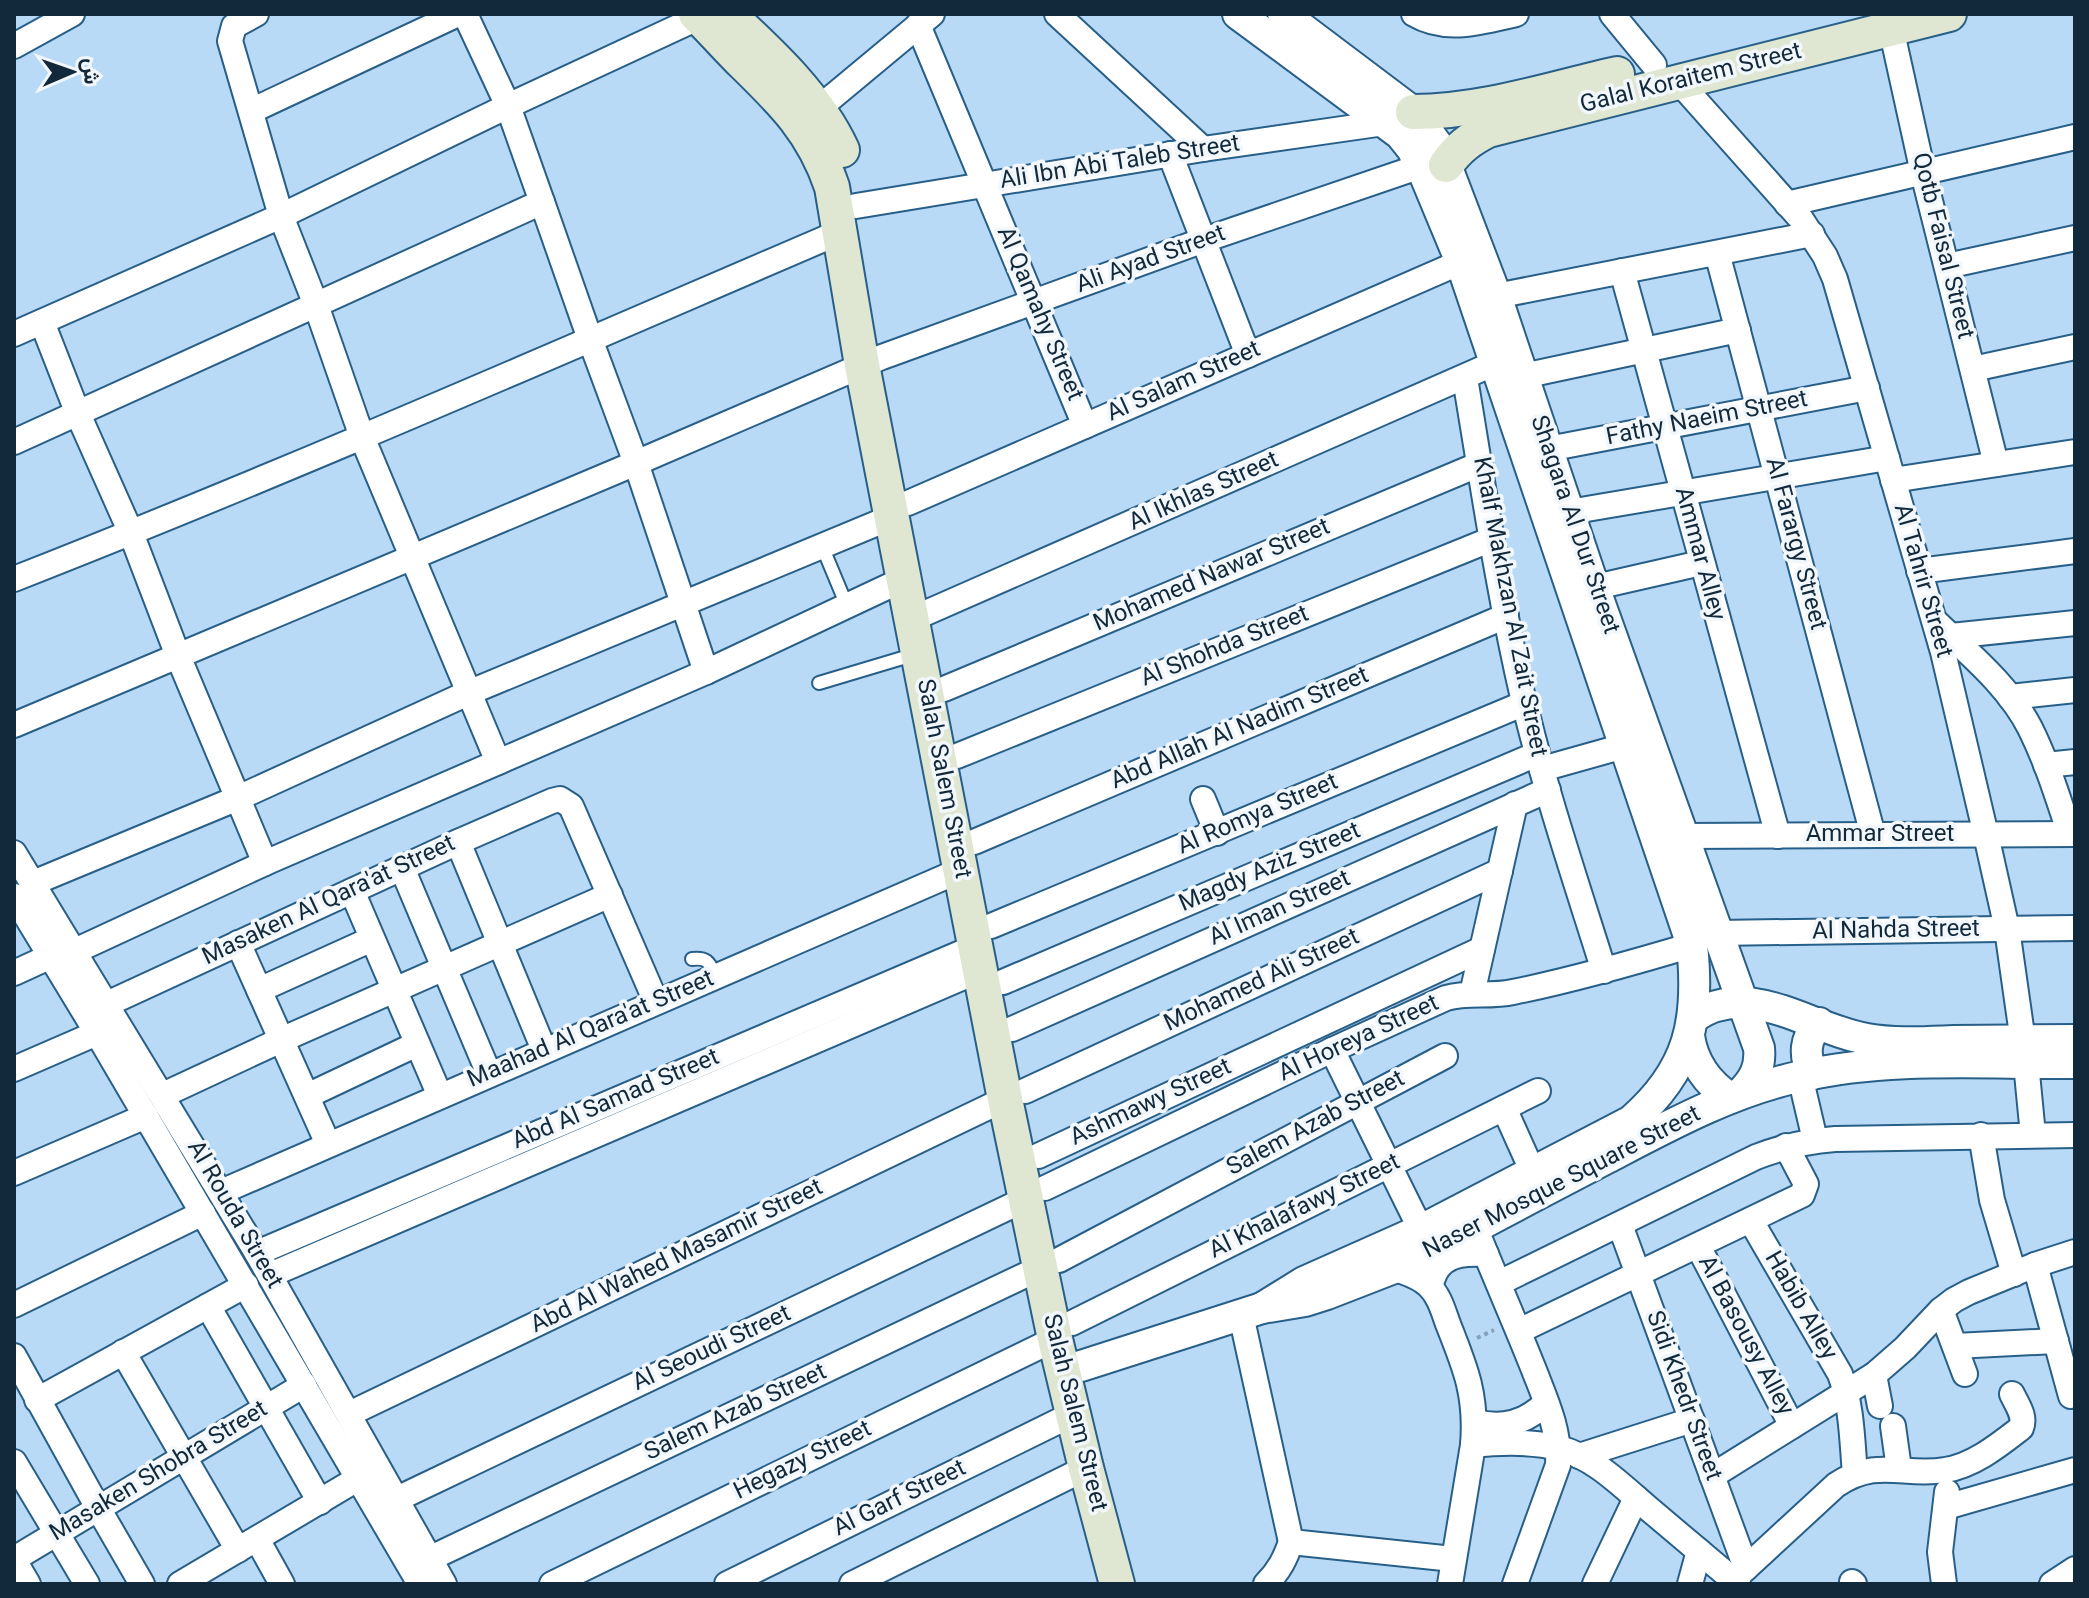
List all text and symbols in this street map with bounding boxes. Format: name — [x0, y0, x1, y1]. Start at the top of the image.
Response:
north arrow — [32, 32, 112, 112]
street label: Galal Koraitem Street — [1576, 33, 1806, 125]
text: ش — [72, 58, 107, 85]
street label: Ali Ibn Abi Taleb Street — [997, 125, 1243, 201]
street label: Qotb Faisal Street — [1900, 149, 1984, 343]
street label: Ali Ayad Street — [1071, 215, 1231, 305]
street label: Al Qamahy Street — [985, 221, 1093, 407]
street label: Al Salam Street — [1101, 331, 1267, 433]
street label: Fathy Naeim Street — [1603, 381, 1811, 457]
street label: Shagara Al Dur Street — [1519, 411, 1629, 640]
street label: Al Ikhlas Street — [1123, 442, 1285, 542]
street label: Khalf Makhzan Al Zait Street — [1461, 454, 1557, 760]
street label: Al Farargy Street — [1754, 454, 1836, 635]
street label: Ammar Alley — [1663, 483, 1735, 626]
street label: Al Tahrir Street — [1882, 500, 1962, 663]
street label: Mohamed Nawar Street — [1088, 509, 1336, 643]
street label: Al Shohda Street — [1135, 596, 1315, 698]
street label: Abd Allah Al Nadim Street — [1105, 657, 1375, 801]
street label: Salah Salem Street — [905, 676, 981, 882]
street label: Al Romya Street — [1172, 764, 1344, 866]
street label: Magdy Aziz Street — [1173, 813, 1367, 923]
street label: Ammar Street — [1806, 816, 1954, 854]
street label: Masaken Al Qara'at Street — [196, 826, 462, 976]
street label: Al Iman Street — [1203, 861, 1357, 957]
street label: Al Nahda Street — [1812, 911, 1980, 951]
street label: Mohamed Ali Street — [1158, 919, 1366, 1043]
street label: Maahad Al Qara'at Street — [462, 961, 721, 1099]
street label: Al Horeya Street — [1272, 985, 1446, 1093]
street label: Abd Al Samad Street — [507, 1039, 726, 1161]
street label: Ashmawy Street — [1064, 1049, 1238, 1157]
street label: Salem Azab Street — [1220, 1061, 1412, 1187]
street label: Naser Mosque Square Street — [1416, 1096, 1708, 1270]
street label: Al Rouda Street — [176, 1134, 292, 1297]
street label: Al Khalafawy Street — [1203, 1144, 1407, 1270]
street label: Abd Al Wahed Masamir Street — [524, 1169, 830, 1344]
street label: Habib Alley — [1753, 1244, 1847, 1368]
street label: Al Basousy Alley — [1687, 1249, 1804, 1423]
street label: Al Seoudi Street — [626, 1296, 798, 1402]
street label: Sidi Khedr Street — [1635, 1306, 1731, 1486]
street label: Salah Salem Street — [1031, 1310, 1117, 1516]
street label: Salem Azab Street — [639, 1354, 834, 1472]
street label: Masaken Shobra Street — [43, 1392, 276, 1552]
street label: Hegazy Street — [728, 1411, 879, 1511]
street label: Al Garf Street — [827, 1450, 973, 1548]

